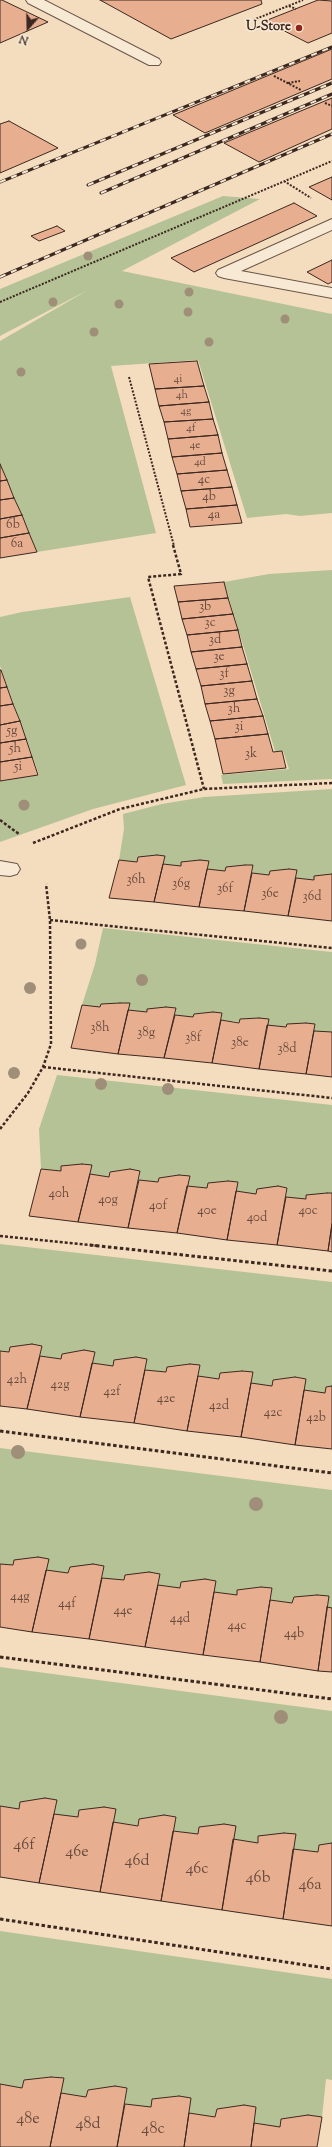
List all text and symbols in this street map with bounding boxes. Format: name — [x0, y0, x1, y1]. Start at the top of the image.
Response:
north arrow — [8, 8, 48, 48]
place label: U-Store — [246, 20, 291, 36]
marker: U-Store — [294, 23, 304, 33]
text: N — [17, 30, 31, 48]
house number: 4i — [174, 373, 182, 387]
house number: 4h — [176, 389, 188, 403]
house number: 4g — [181, 405, 191, 419]
house number: 4f — [186, 422, 196, 436]
house number: 4e — [190, 439, 200, 453]
house number: 4d — [194, 456, 206, 470]
house number: 4c — [198, 473, 210, 489]
house number: 4b — [202, 490, 216, 506]
house number: 4a — [208, 508, 220, 524]
house number: 6b — [6, 518, 20, 534]
house number: 6a — [11, 537, 23, 553]
house number: 3b — [199, 600, 211, 616]
house number: 3c — [204, 616, 216, 632]
house number: 3d — [209, 633, 221, 649]
house number: 3e — [213, 650, 225, 666]
house number: 3f — [219, 667, 229, 683]
house number: 3g — [223, 684, 235, 700]
house number: 3h — [228, 702, 240, 718]
house number: 3i — [235, 720, 243, 736]
house number: 5g — [7, 724, 17, 740]
house number: 5h — [9, 742, 21, 758]
house number: 3k — [245, 747, 257, 763]
house number: 5i — [14, 760, 22, 776]
house number: 36h — [126, 873, 146, 889]
house number: 36g — [172, 877, 190, 893]
house number: 36f — [217, 882, 233, 898]
house number: 36e — [261, 887, 279, 903]
house number: 36d — [303, 890, 321, 906]
house number: 38h — [90, 1021, 110, 1037]
house number: 38g — [137, 1026, 155, 1042]
house number: 38f — [185, 1031, 201, 1047]
house number: 38e — [231, 1036, 249, 1052]
house number: 38d — [277, 1042, 297, 1058]
house number: 40h — [49, 1187, 69, 1203]
house number: 40g — [98, 1193, 118, 1209]
house number: 40f — [149, 1199, 167, 1215]
house number: 40e — [197, 1204, 217, 1220]
house number: 40c — [298, 1204, 318, 1220]
house number: 40d — [247, 1211, 267, 1227]
house number: 42h — [7, 1373, 27, 1389]
house number: 42g — [51, 1378, 69, 1394]
house number: 42f — [103, 1385, 121, 1401]
house number: 42e — [157, 1392, 175, 1408]
house number: 42d — [209, 1399, 229, 1415]
house number: 42c — [264, 1406, 282, 1422]
house number: 42b — [306, 1411, 326, 1427]
house number: 44g — [10, 1590, 30, 1606]
house number: 44f — [58, 1597, 76, 1613]
house number: 44e — [113, 1604, 133, 1620]
house number: 44d — [170, 1612, 190, 1628]
house number: 44c — [228, 1619, 246, 1635]
house number: 44b — [284, 1627, 304, 1643]
house number: 46f — [13, 1836, 35, 1856]
house number: 46e — [65, 1843, 89, 1863]
house number: 46d — [125, 1852, 149, 1872]
house number: 46c — [185, 1860, 209, 1880]
house number: 46b — [246, 1869, 270, 1889]
house number: 46a — [298, 1876, 322, 1896]
house number: 48e — [16, 2110, 40, 2130]
house number: 48d — [75, 2115, 101, 2135]
house number: 48c — [141, 2120, 165, 2140]

